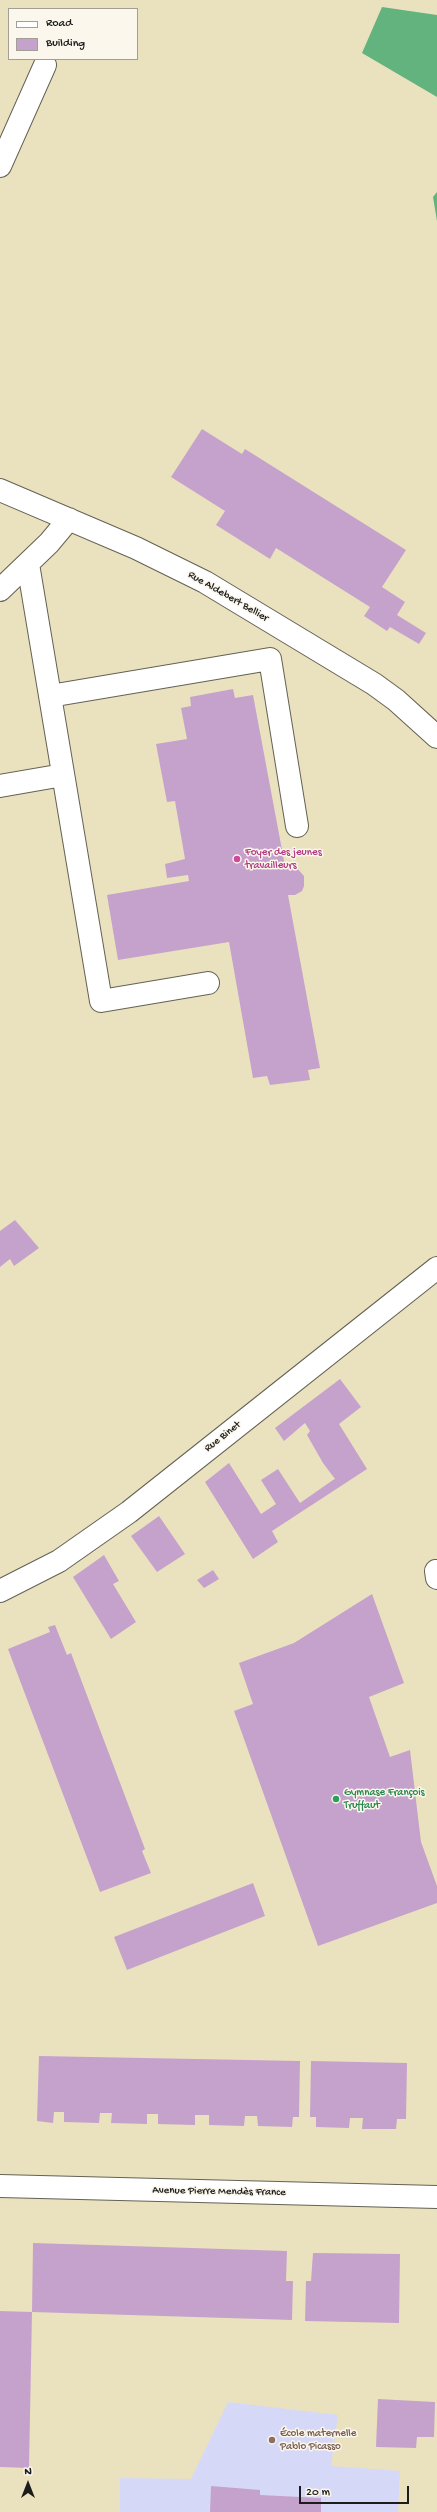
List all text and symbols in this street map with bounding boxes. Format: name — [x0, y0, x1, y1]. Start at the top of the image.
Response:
legend — [8, 8, 138, 60]
text: Road — [46, 17, 72, 31]
text: Building — [46, 37, 85, 51]
street label: Rue Aldebert Bellier — [185, 569, 271, 625]
place label: Foyer des jeunes travailleurs — [245, 846, 322, 872]
marker: Foyer des jeunes travailleurs — [232, 854, 242, 864]
street label: Rue Binet — [202, 1419, 244, 1455]
place label: Gymnase François Truffaut — [344, 1786, 425, 1812]
marker: Gymnase François Truffaut — [331, 1794, 341, 1804]
street label: Avenue Pierre Mendès France — [152, 2184, 286, 2200]
place label: École maternelle Pablo Picasso — [280, 2427, 356, 2453]
marker: École maternelle Pablo Picasso — [267, 2435, 277, 2445]
north arrow — [8, 2464, 48, 2504]
text: N — [24, 2466, 32, 2478]
scale bar — [301, 2478, 411, 2504]
text: 20 m — [306, 2486, 330, 2500]

